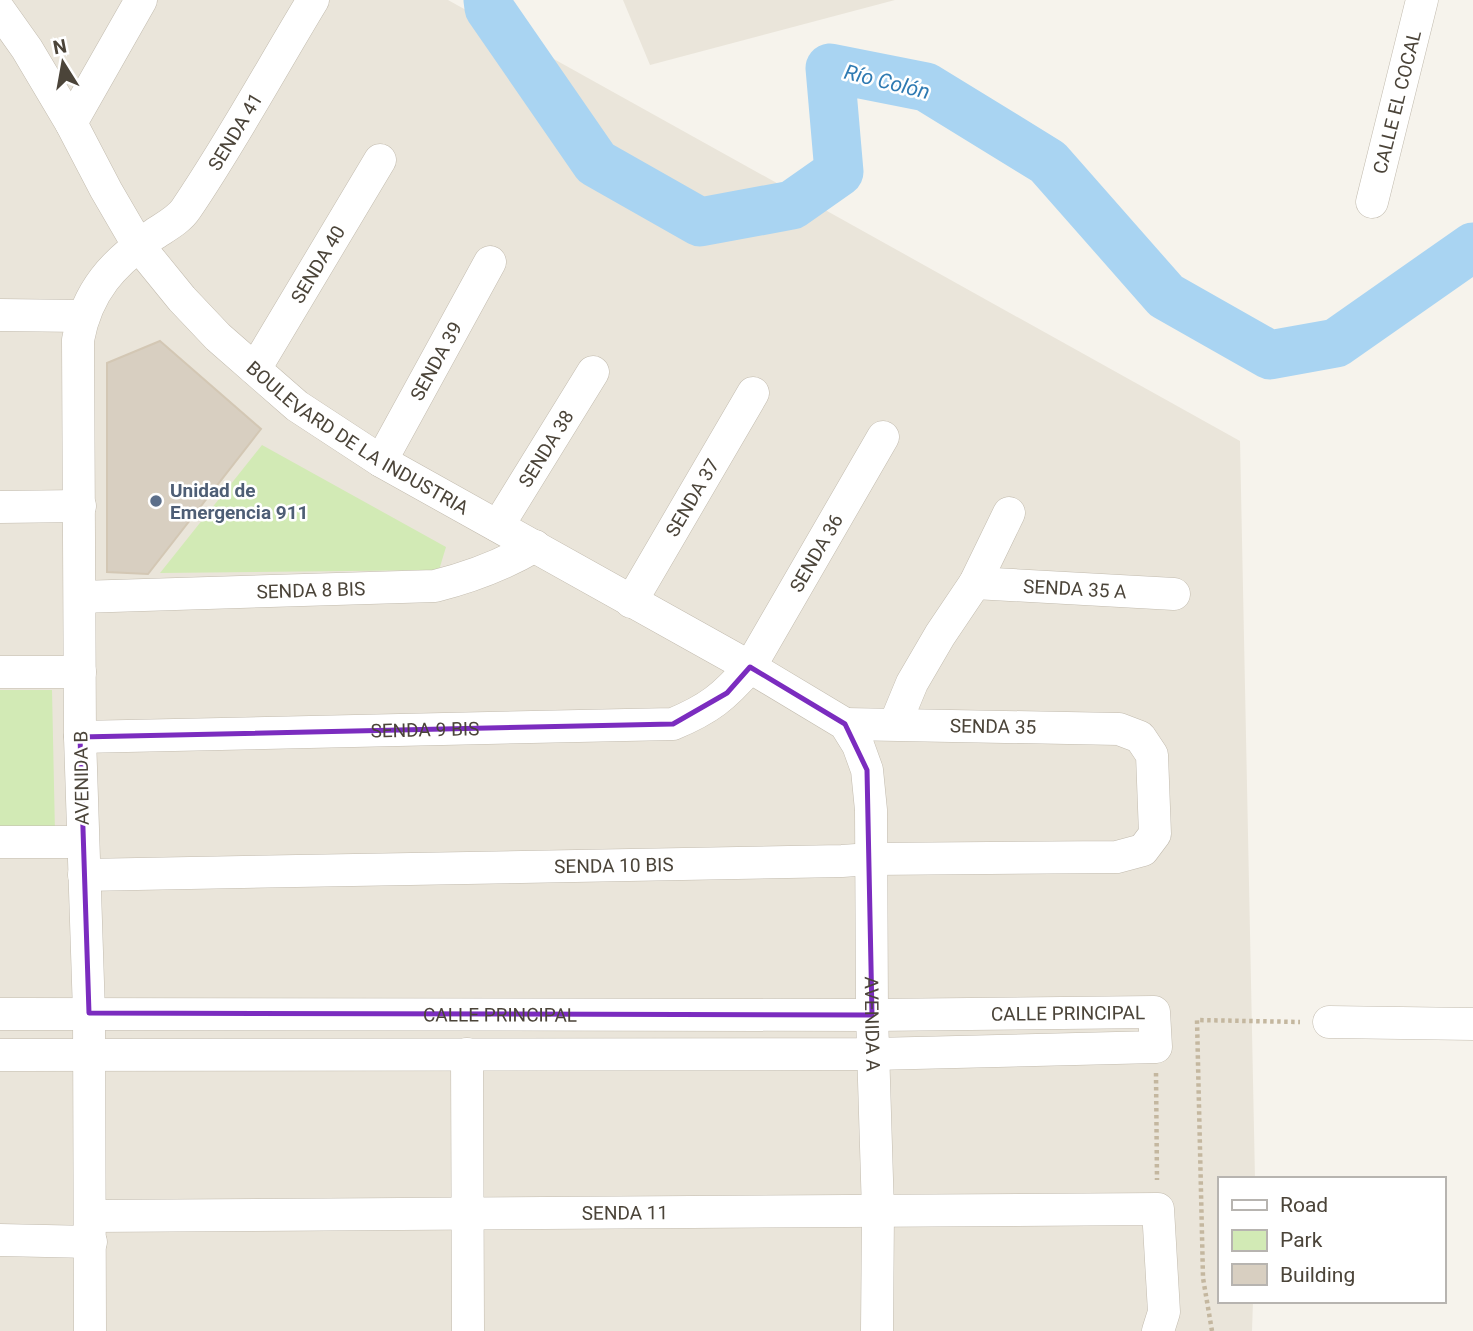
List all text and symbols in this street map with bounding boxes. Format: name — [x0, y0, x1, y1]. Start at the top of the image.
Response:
north arrow — [28, 28, 98, 98]
street label: CALLE EL COCAL — [1368, 28, 1426, 176]
text: N — [51, 34, 69, 59]
water label: Río Colón — [842, 60, 932, 104]
street label: SENDA 41 — [203, 89, 268, 175]
street label: SENDA 40 — [286, 222, 350, 308]
street label: SENDA 39 — [405, 318, 467, 405]
street label: BOULEVARD DE LA INDUSTRIA — [242, 356, 473, 520]
street label: SENDA 38 — [514, 406, 579, 492]
street label: SENDA 37 — [661, 455, 724, 541]
place label: Unidad de Emergencia 911 — [170, 479, 308, 524]
marker: Unidad de Emergencia 911 — [148, 493, 164, 509]
street label: SENDA 36 — [785, 510, 848, 596]
street label: SENDA 35 A — [1022, 575, 1128, 603]
street label: SENDA 8 BIS — [256, 577, 366, 604]
street label: SENDA 35 — [950, 714, 1036, 739]
street label: SENDA 9 BIS — [370, 717, 480, 743]
street label: AVENIDA B — [69, 731, 94, 825]
street label: SENDA 10 BIS — [554, 853, 674, 878]
street label: AVENIDA A — [860, 976, 885, 1072]
street label: CALLE PRINCIPAL — [991, 1001, 1145, 1026]
street label: CALLE PRINCIPAL — [423, 1003, 577, 1027]
legend — [1218, 1177, 1445, 1303]
text: Road — [1280, 1193, 1328, 1217]
street label: SENDA 11 — [582, 1201, 668, 1225]
text: Park — [1280, 1228, 1323, 1252]
text: Building — [1280, 1263, 1355, 1287]

